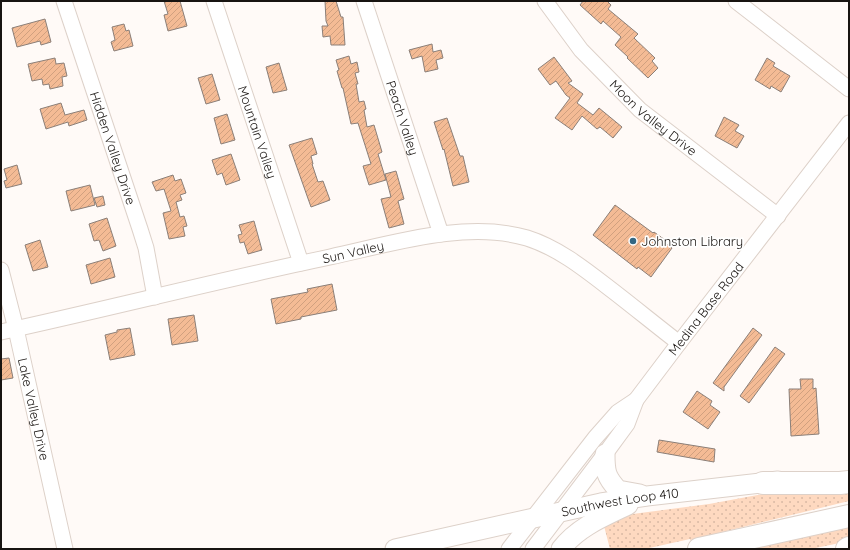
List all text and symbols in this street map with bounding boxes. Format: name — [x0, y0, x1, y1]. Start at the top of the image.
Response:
street label: Moon Valley Drive — [606, 76, 700, 159]
street label: Peach Valley — [383, 78, 422, 157]
street label: Mountain Valley — [235, 84, 280, 180]
street label: Hidden Valley Drive — [87, 89, 139, 207]
place label: Johnston Library — [641, 233, 743, 249]
marker: Johnston Library — [628, 236, 638, 246]
street label: Sun Valley — [321, 237, 385, 266]
street label: Medina Base Road — [665, 259, 747, 358]
street label: Lake Valley Drive — [15, 357, 53, 462]
street label: Southwest Loop 410 — [560, 484, 680, 520]

